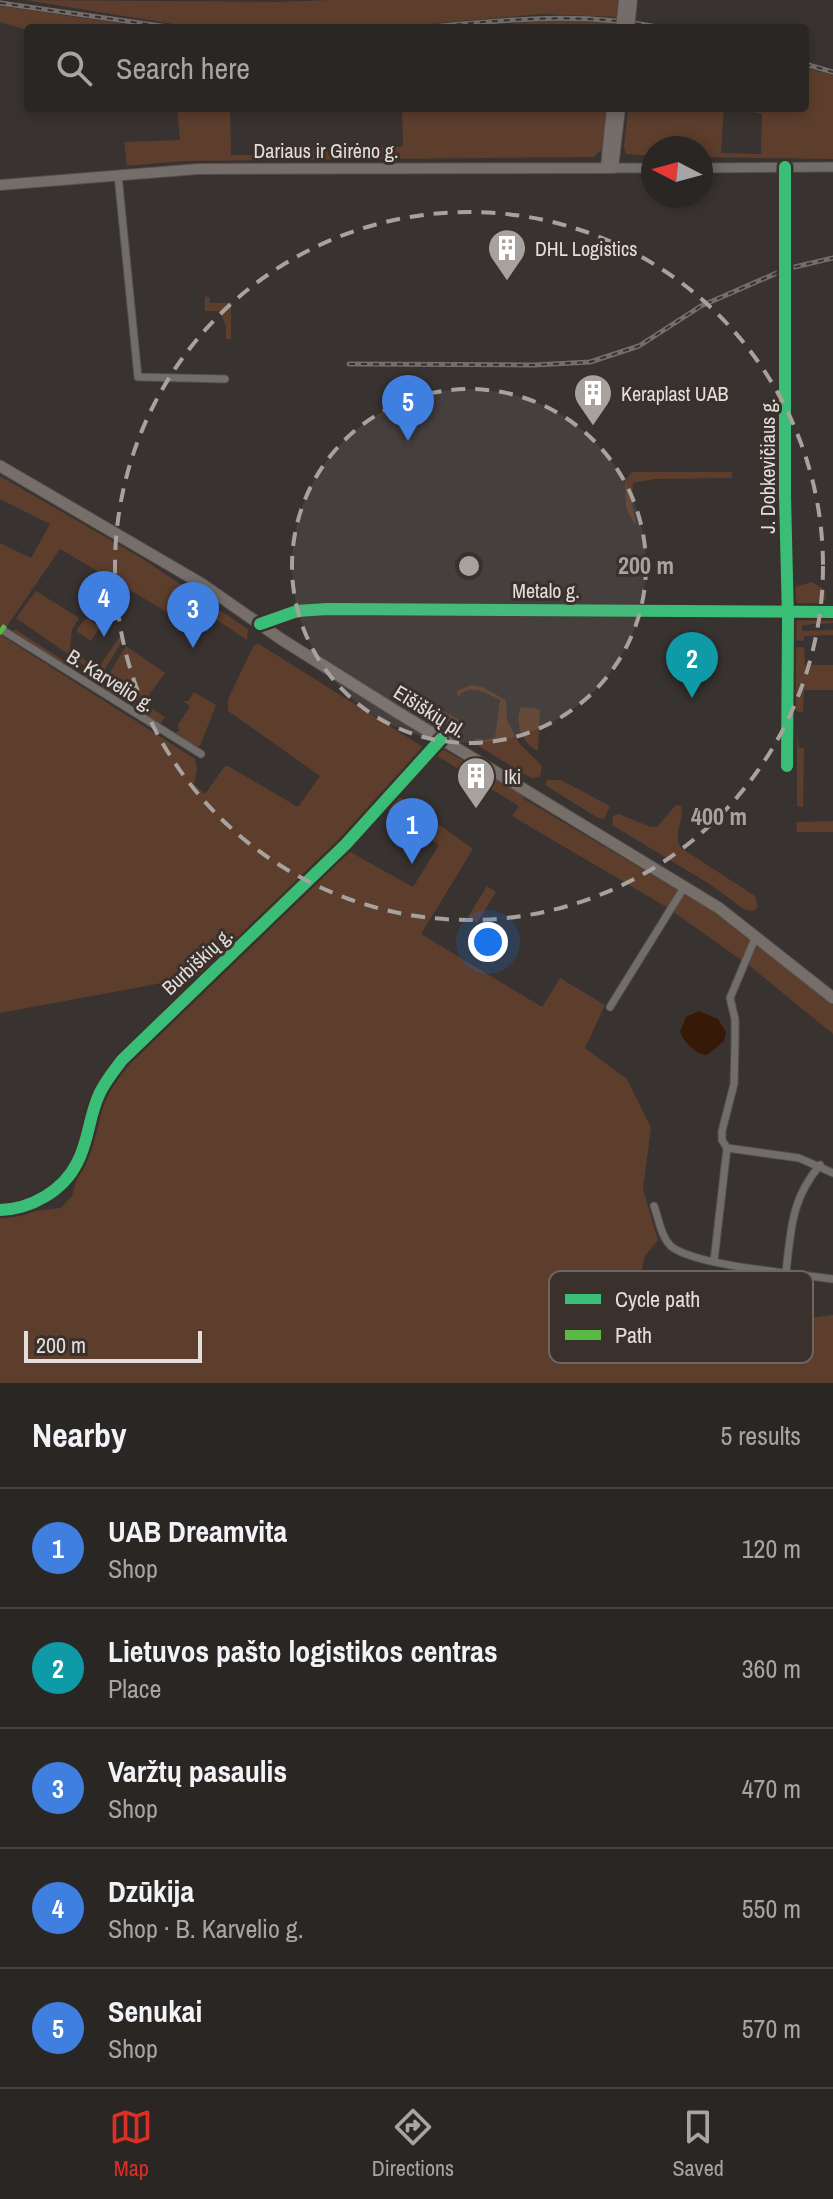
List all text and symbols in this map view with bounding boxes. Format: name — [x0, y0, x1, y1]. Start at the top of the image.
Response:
search box — [24, 24, 809, 112]
icon: search — [52, 46, 96, 90]
text: Search here — [116, 48, 250, 88]
north arrow — [641, 136, 713, 208]
street label: Dariaus ir Girėno g. — [254, 137, 398, 164]
building icon: DHL Logistics — [486, 227, 528, 282]
place label: DHL Logistics — [535, 235, 637, 262]
building icon: Keraplast UAB — [572, 372, 614, 427]
pin: 5 — [382, 375, 434, 441]
place label: Keraplast UAB — [621, 380, 729, 407]
street label: J. Dobkevičiaus g. — [754, 399, 781, 533]
text: 200 m — [618, 549, 674, 581]
centre of rings — [455, 552, 483, 580]
pin: 4 — [78, 571, 130, 637]
street label: Metalo g. — [512, 577, 580, 604]
pin: 3 — [167, 582, 219, 648]
pin: 2 — [666, 632, 718, 698]
street label: B. Karvelio g. — [62, 642, 160, 718]
street label: Eišiškių pl. — [389, 678, 471, 744]
building icon: Iki — [455, 755, 497, 810]
place label: Iki — [504, 763, 521, 790]
pin: 1 — [386, 798, 438, 864]
text: 400 m — [691, 800, 747, 832]
street label: Burbiškių g. — [156, 921, 238, 1001]
your location — [468, 922, 508, 962]
legend — [549, 1271, 813, 1363]
text: Cycle path — [615, 1284, 700, 1314]
text: Path — [615, 1320, 652, 1350]
scale bar — [24, 1327, 202, 1363]
text: 200 m — [36, 1330, 86, 1360]
text: Nearby — [32, 1412, 127, 1458]
text: 5 results — [720, 1418, 801, 1453]
text: UAB Dreamvita — [108, 1511, 287, 1551]
text: 1 — [52, 1531, 64, 1566]
text: 120 m — [742, 1531, 801, 1566]
text: Shop — [108, 1551, 158, 1586]
text: Lietuvos pašto logistikos centras — [108, 1631, 498, 1671]
text: 2 — [52, 1651, 64, 1686]
text: 360 m — [742, 1651, 801, 1686]
text: Place — [108, 1671, 161, 1706]
text: Varžtų pasaulis — [108, 1751, 287, 1791]
text: 3 — [52, 1771, 64, 1806]
text: 470 m — [742, 1771, 801, 1806]
text: Shop — [108, 1791, 158, 1826]
text: Dzūkija — [108, 1871, 194, 1911]
text: 4 — [52, 1891, 64, 1926]
text: 550 m — [742, 1891, 801, 1926]
text: Shop · B. Karvelio g. — [108, 1911, 304, 1946]
text: Senukai — [108, 1991, 202, 2031]
text: 5 — [52, 2011, 64, 2046]
text: 570 m — [742, 2011, 801, 2046]
text: Shop — [108, 2031, 158, 2066]
tab: Map — [109, 2105, 153, 2183]
tab: Directions — [372, 2105, 454, 2183]
tab: Saved — [673, 2105, 724, 2183]

